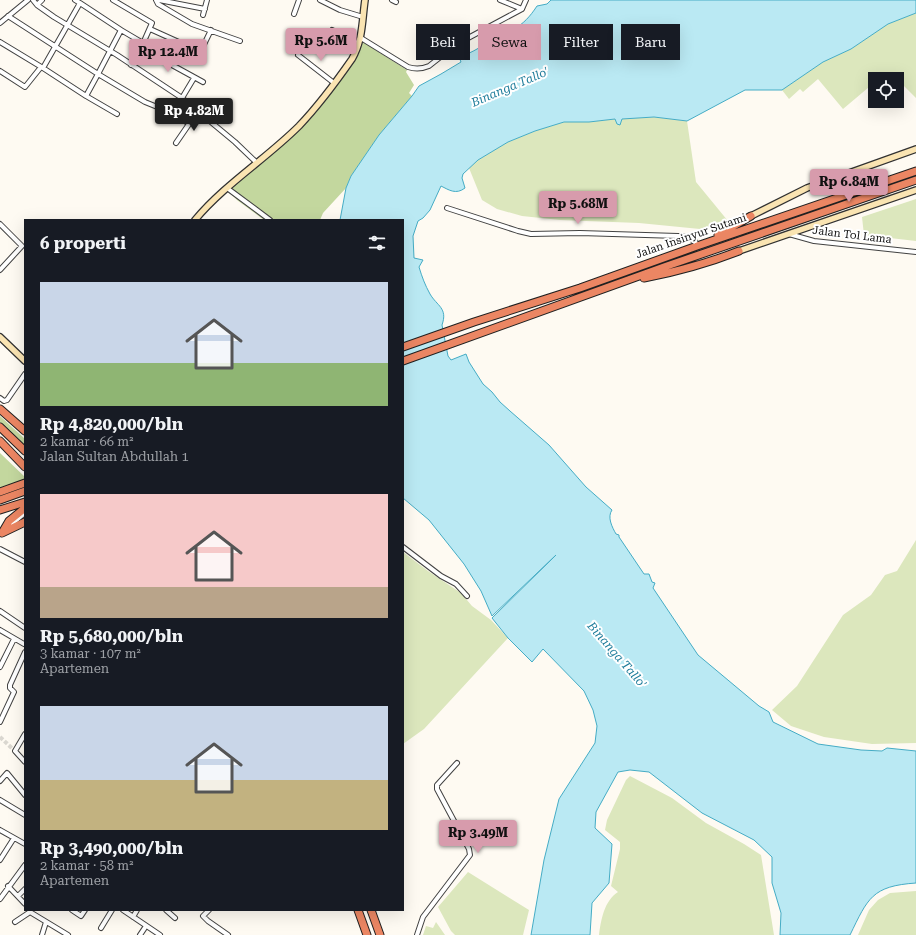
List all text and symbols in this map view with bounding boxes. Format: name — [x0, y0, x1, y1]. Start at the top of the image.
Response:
chip: Beli — [416, 24, 470, 60]
chip: Sewa — [478, 24, 541, 60]
chip: Filter — [549, 24, 613, 60]
chip: Baru — [621, 24, 680, 60]
pin: Rp 5.6M — [284, 28, 358, 62]
text: Rp 5.6M — [295, 33, 347, 48]
pin: Rp 12.4M — [127, 39, 209, 73]
text: Rp 12.4M — [138, 44, 198, 59]
water label: Binanga Tallo' — [468, 64, 551, 110]
map controls — [868, 72, 904, 108]
button: locate — [868, 72, 904, 108]
pin: Rp 4.82M — [153, 98, 235, 132]
text: Rp 4.82M — [164, 103, 224, 118]
pin: Rp 6.84M — [808, 169, 890, 203]
text: Rp 6.84M — [819, 174, 879, 189]
pin: Rp 5.68M — [537, 191, 619, 225]
text: Rp 5.68M — [548, 196, 608, 211]
street label: Jalan Insinyur Sutami — [634, 211, 748, 261]
street label: Jalan Tol Lama — [812, 224, 892, 246]
icon: filters — [366, 232, 388, 254]
text: 6 properti — [40, 233, 126, 253]
icon: home — [178, 308, 250, 380]
text: Rp 4,820,000/bln — [40, 414, 183, 434]
text: 2 kamar · 66 m² — [40, 434, 133, 449]
text: Jalan Sultan Abdullah 1 — [40, 449, 189, 464]
icon: home — [178, 520, 250, 592]
water label: Binanga Tallo' — [584, 618, 650, 691]
text: Rp 5,680,000/bln — [40, 626, 183, 646]
text: 3 kamar · 107 m² — [40, 646, 141, 661]
text: Apartemen — [40, 661, 109, 676]
icon: home — [178, 732, 250, 804]
pin: Rp 3.49M — [437, 820, 519, 854]
text: Rp 3.49M — [448, 825, 508, 840]
text: Rp 3,490,000/bln — [40, 838, 183, 858]
text: 2 kamar · 58 m² — [40, 858, 133, 873]
text: Apartemen — [40, 873, 109, 888]

